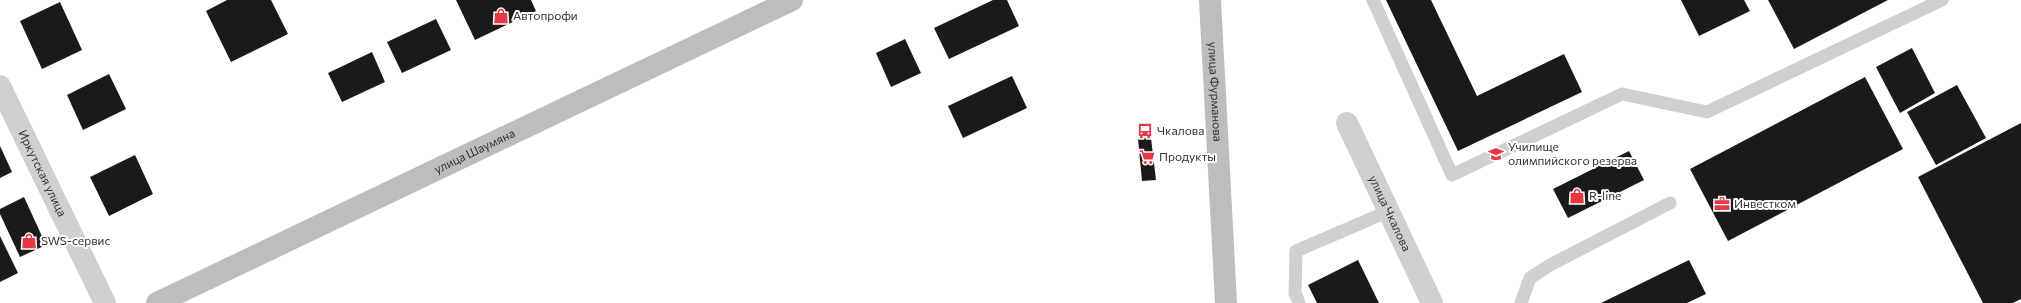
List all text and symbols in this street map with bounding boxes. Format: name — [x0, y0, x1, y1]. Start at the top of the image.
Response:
shop icon: Автопрофи — [492, 7, 510, 25]
place label: Автопрофи — [513, 8, 578, 22]
street label: улица Фурманова — [1206, 41, 1225, 142]
bus stop icon: Чкалова — [1136, 122, 1154, 140]
place label: Чкалова — [1157, 123, 1204, 137]
street label: улица Шаумяна — [432, 125, 517, 176]
street label: Иркутская улица — [16, 127, 70, 218]
place label: Училище олимпийского резерва — [1508, 139, 1637, 167]
school or university icon: Училище олимпийского резерва — [1487, 145, 1505, 163]
supermarket icon: Продукты — [1138, 148, 1156, 166]
place label: Продукты — [1159, 149, 1216, 163]
street label: улица Чкалова — [1367, 173, 1415, 253]
shop icon: R-line — [1568, 187, 1586, 205]
place label: R-line — [1589, 188, 1621, 202]
office icon: Инвестком — [1713, 195, 1731, 213]
place label: Инвестком — [1734, 196, 1796, 210]
shop icon: SWS-сервис — [20, 232, 38, 250]
place label: SWS-сервис — [41, 233, 110, 247]

